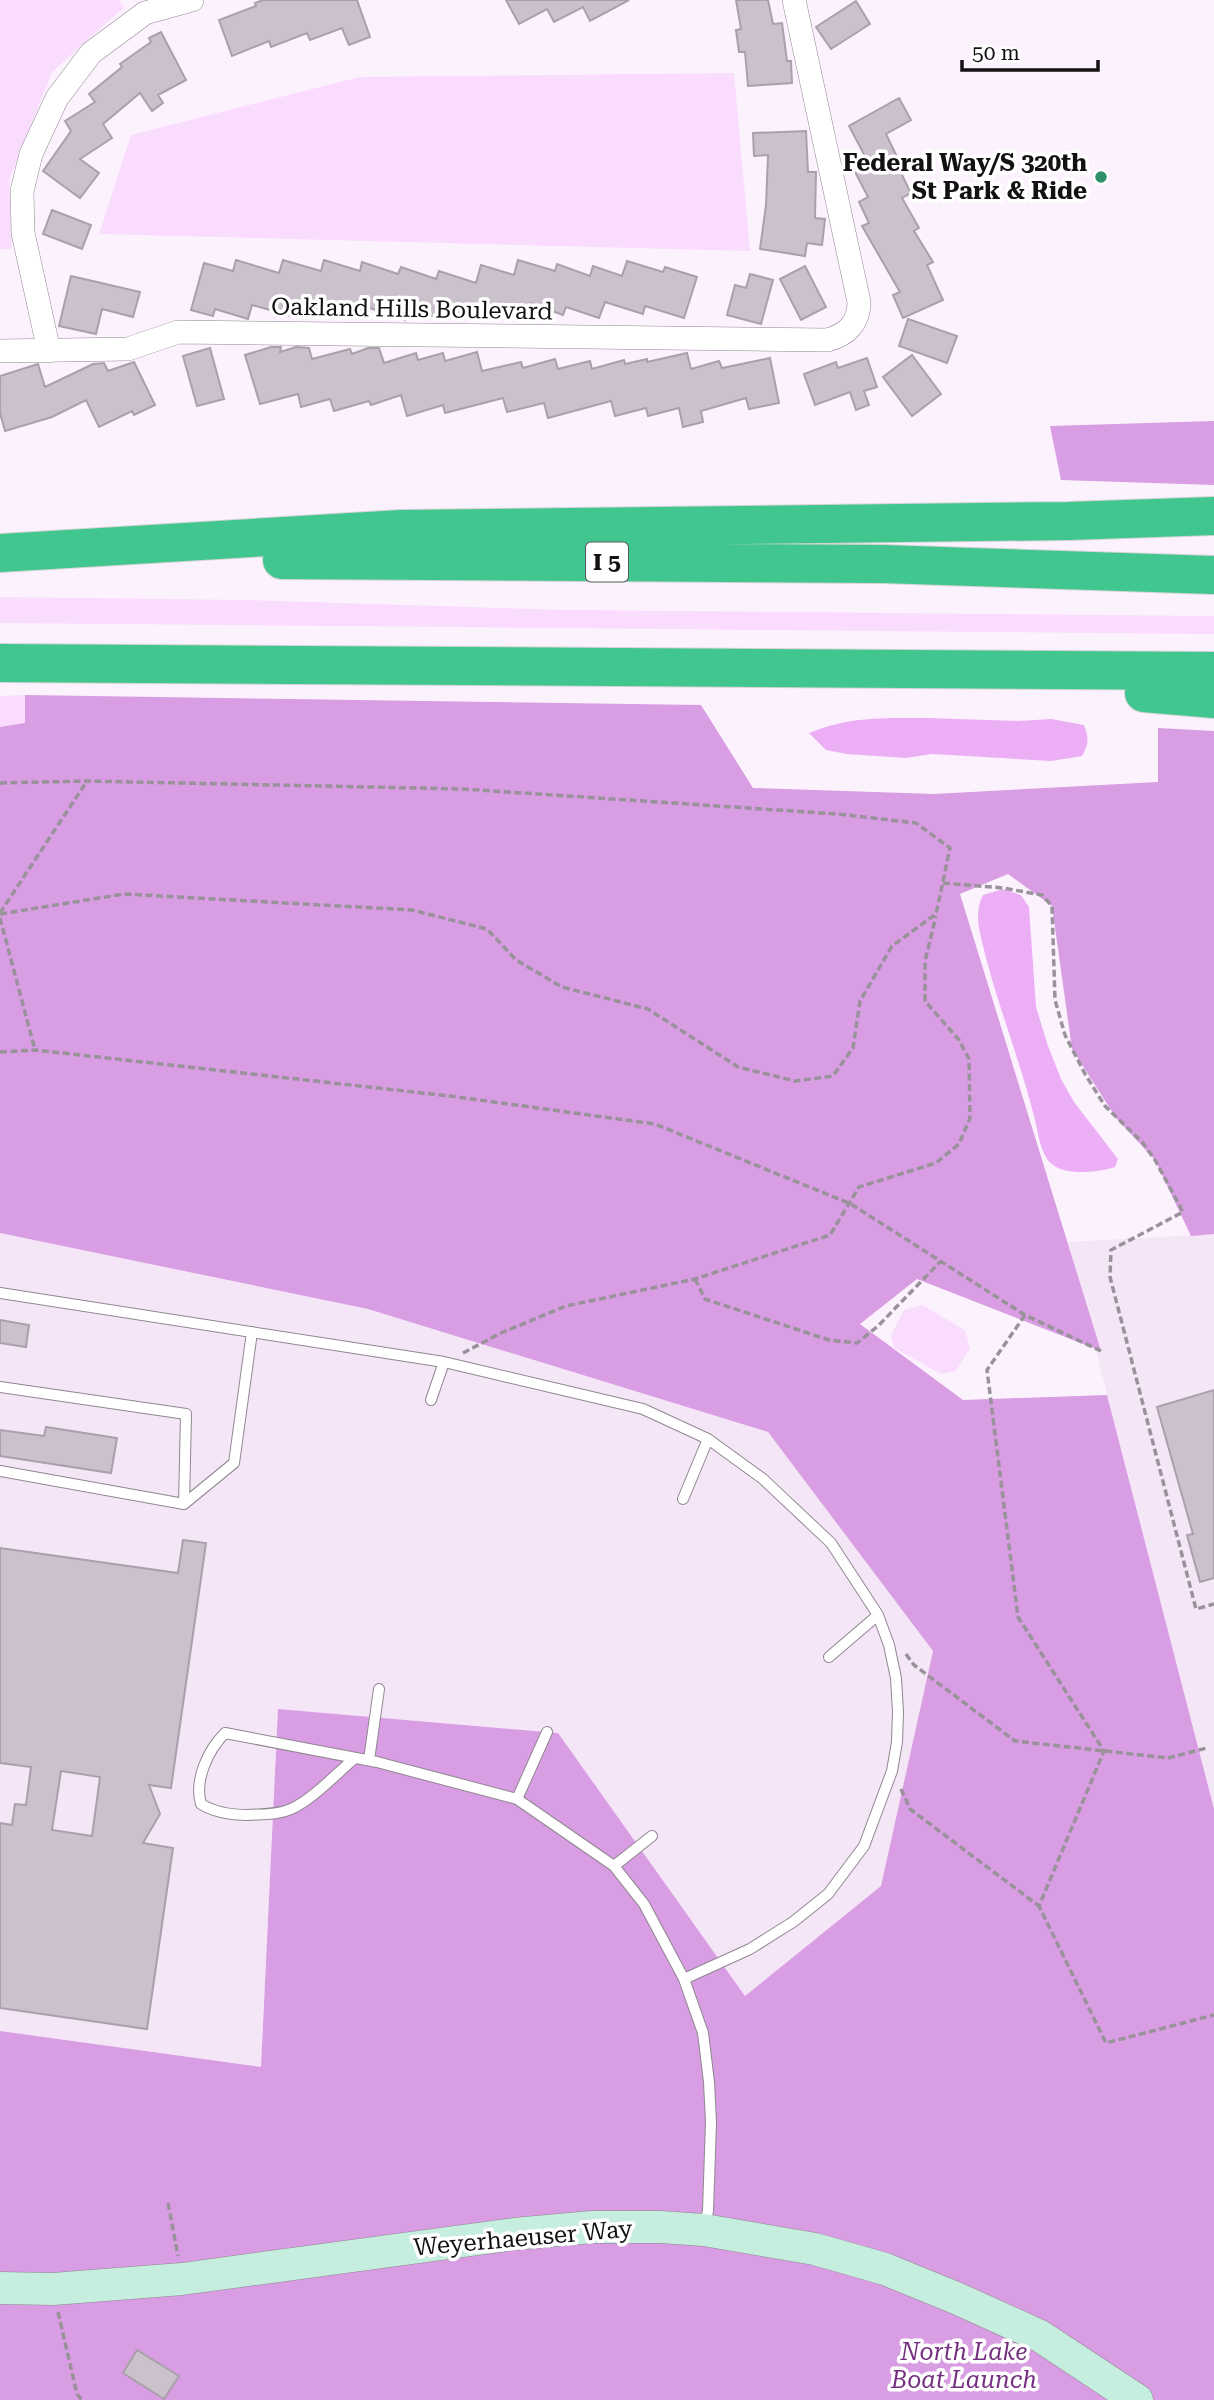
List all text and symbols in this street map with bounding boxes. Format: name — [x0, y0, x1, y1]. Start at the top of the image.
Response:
scale bar — [962, 28, 1098, 72]
text: 50 m — [972, 41, 1020, 65]
place label: Federal Way/S 320th St Park & Ride — [843, 149, 1087, 205]
marker: Federal Way/S 320th St Park & Ride — [1093, 169, 1109, 185]
street label: Oakland Hills Boulevard — [271, 293, 553, 325]
road number: I 5 — [586, 542, 628, 582]
street label: Weyerhaeuser Way — [412, 2214, 635, 2262]
park label: North Lake Boat Launch — [890, 2338, 1037, 2394]

